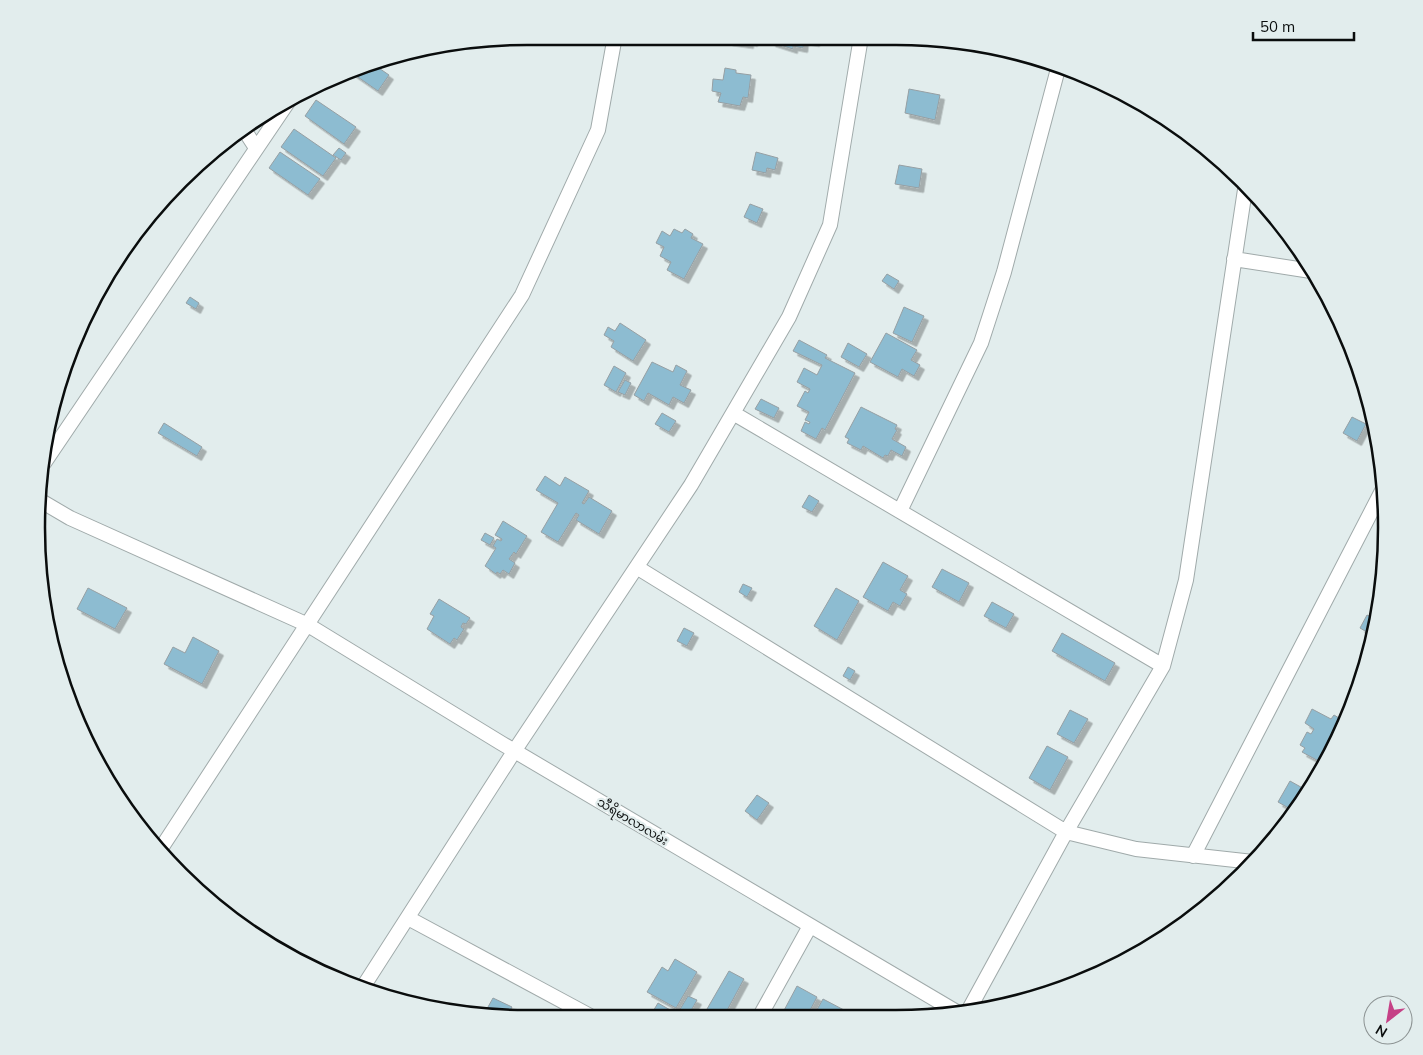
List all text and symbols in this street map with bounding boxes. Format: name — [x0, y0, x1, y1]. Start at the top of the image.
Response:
scale bar — [1253, 10, 1354, 42]
text: 50 m — [1260, 17, 1295, 36]
street label: သီရိမာလာလမ်း — [593, 793, 672, 851]
north arrow — [1363, 995, 1413, 1045]
text: N — [1372, 1021, 1390, 1042]

